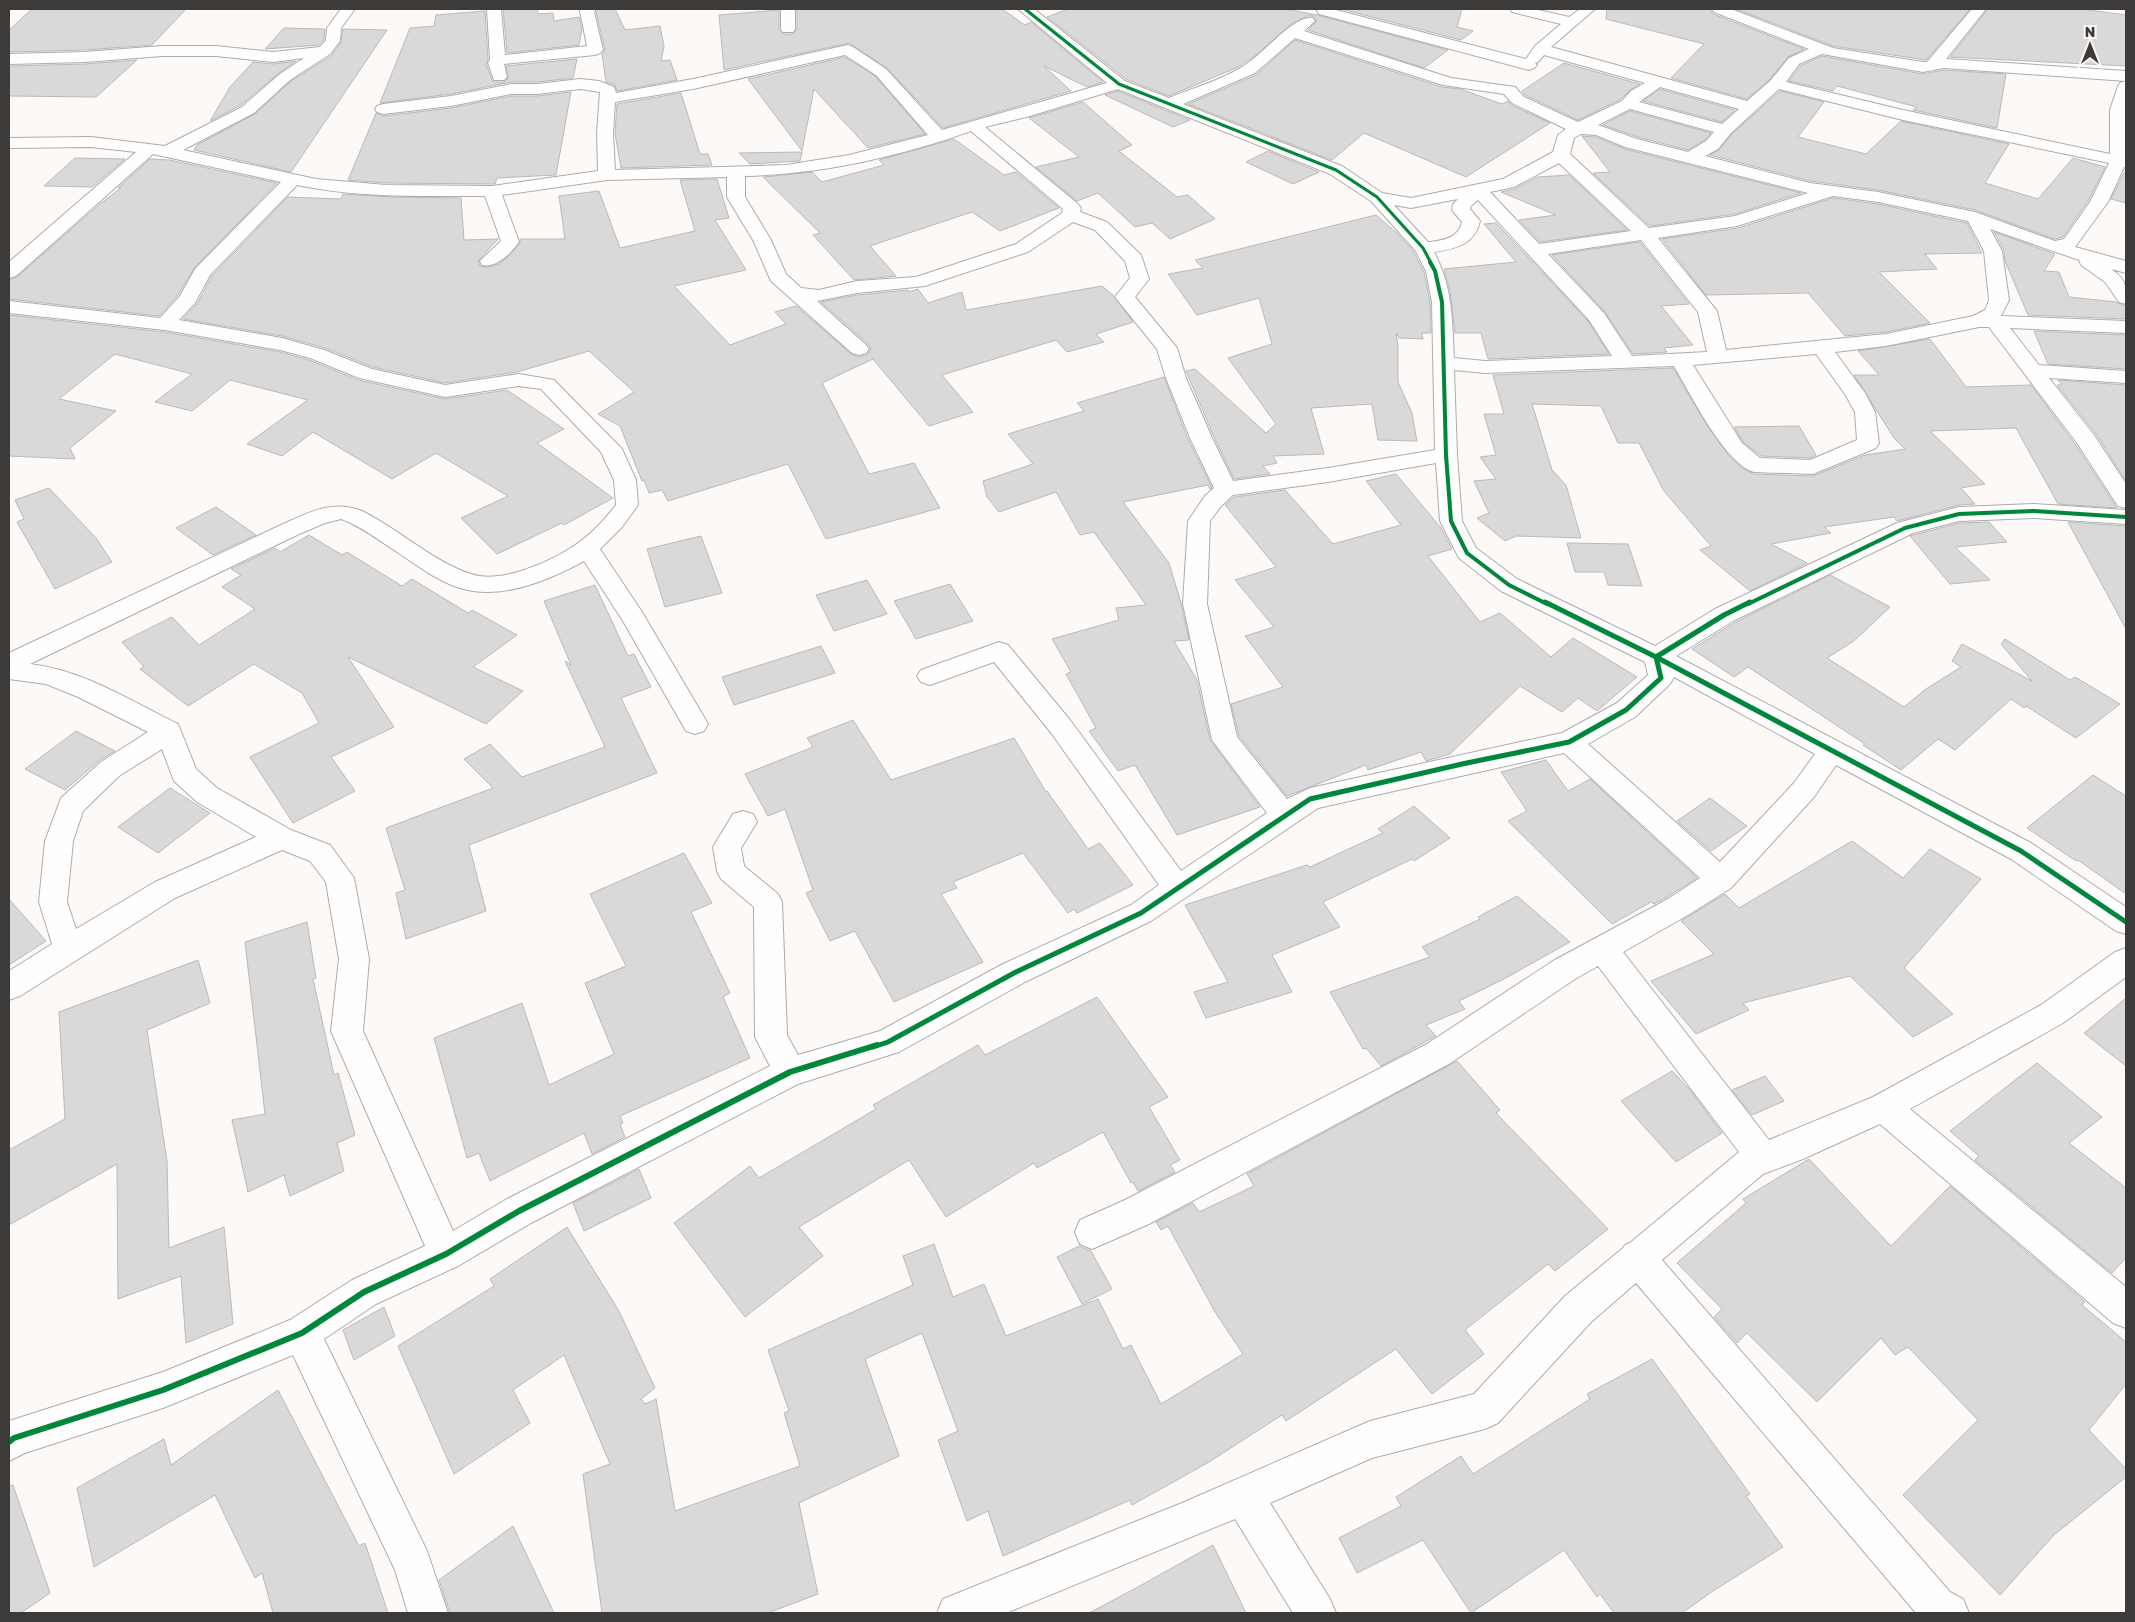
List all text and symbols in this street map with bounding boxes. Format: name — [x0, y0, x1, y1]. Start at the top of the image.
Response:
north arrow — [2065, 20, 2115, 70]
text: N — [2085, 23, 2095, 40]

